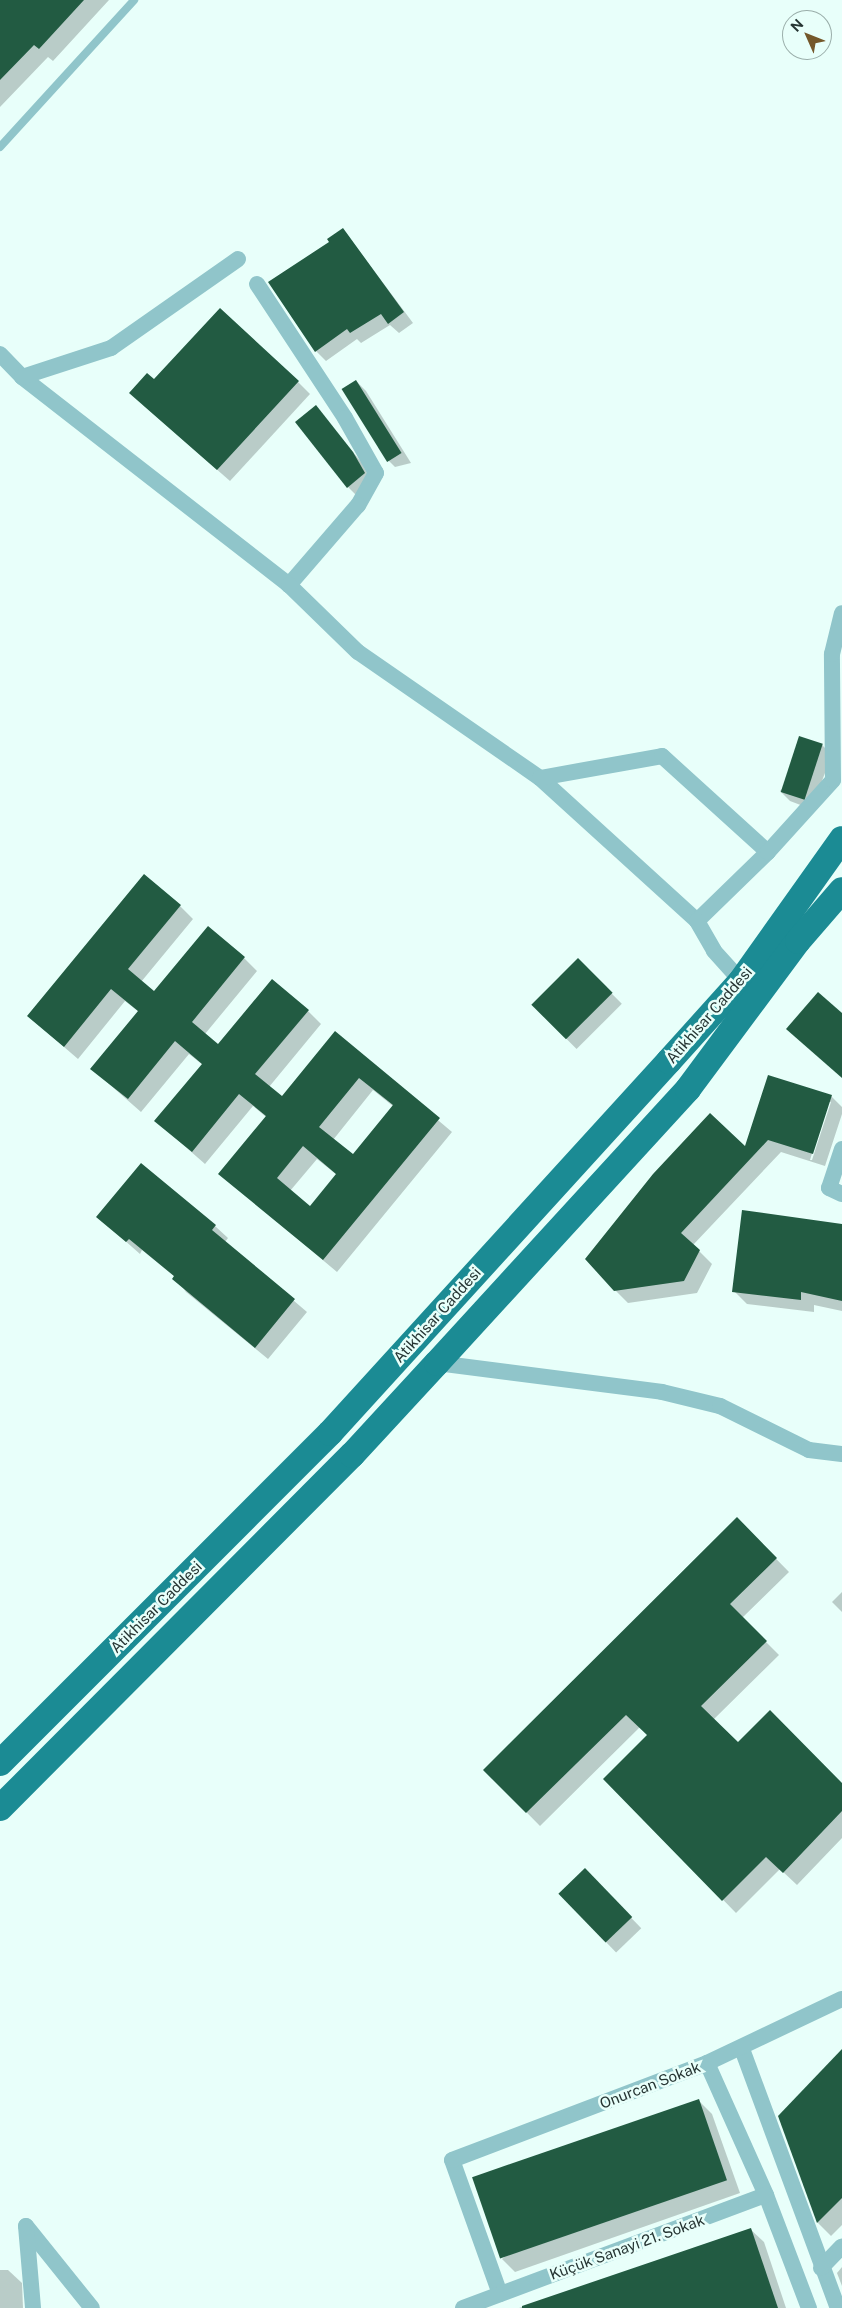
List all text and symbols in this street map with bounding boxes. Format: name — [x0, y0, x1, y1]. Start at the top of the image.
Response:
north arrow — [782, 10, 832, 60]
text: N — [787, 16, 806, 35]
street label: Atikhisar Caddesi — [662, 963, 756, 1067]
street label: Atikhisar Caddesi — [390, 1264, 484, 1366]
street label: Atikhisar Caddesi — [107, 1558, 205, 1656]
street label: Onurcan Sokak — [597, 2058, 703, 2112]
street label: Küçük Sanayi 21. Sokak — [547, 2211, 707, 2283]

